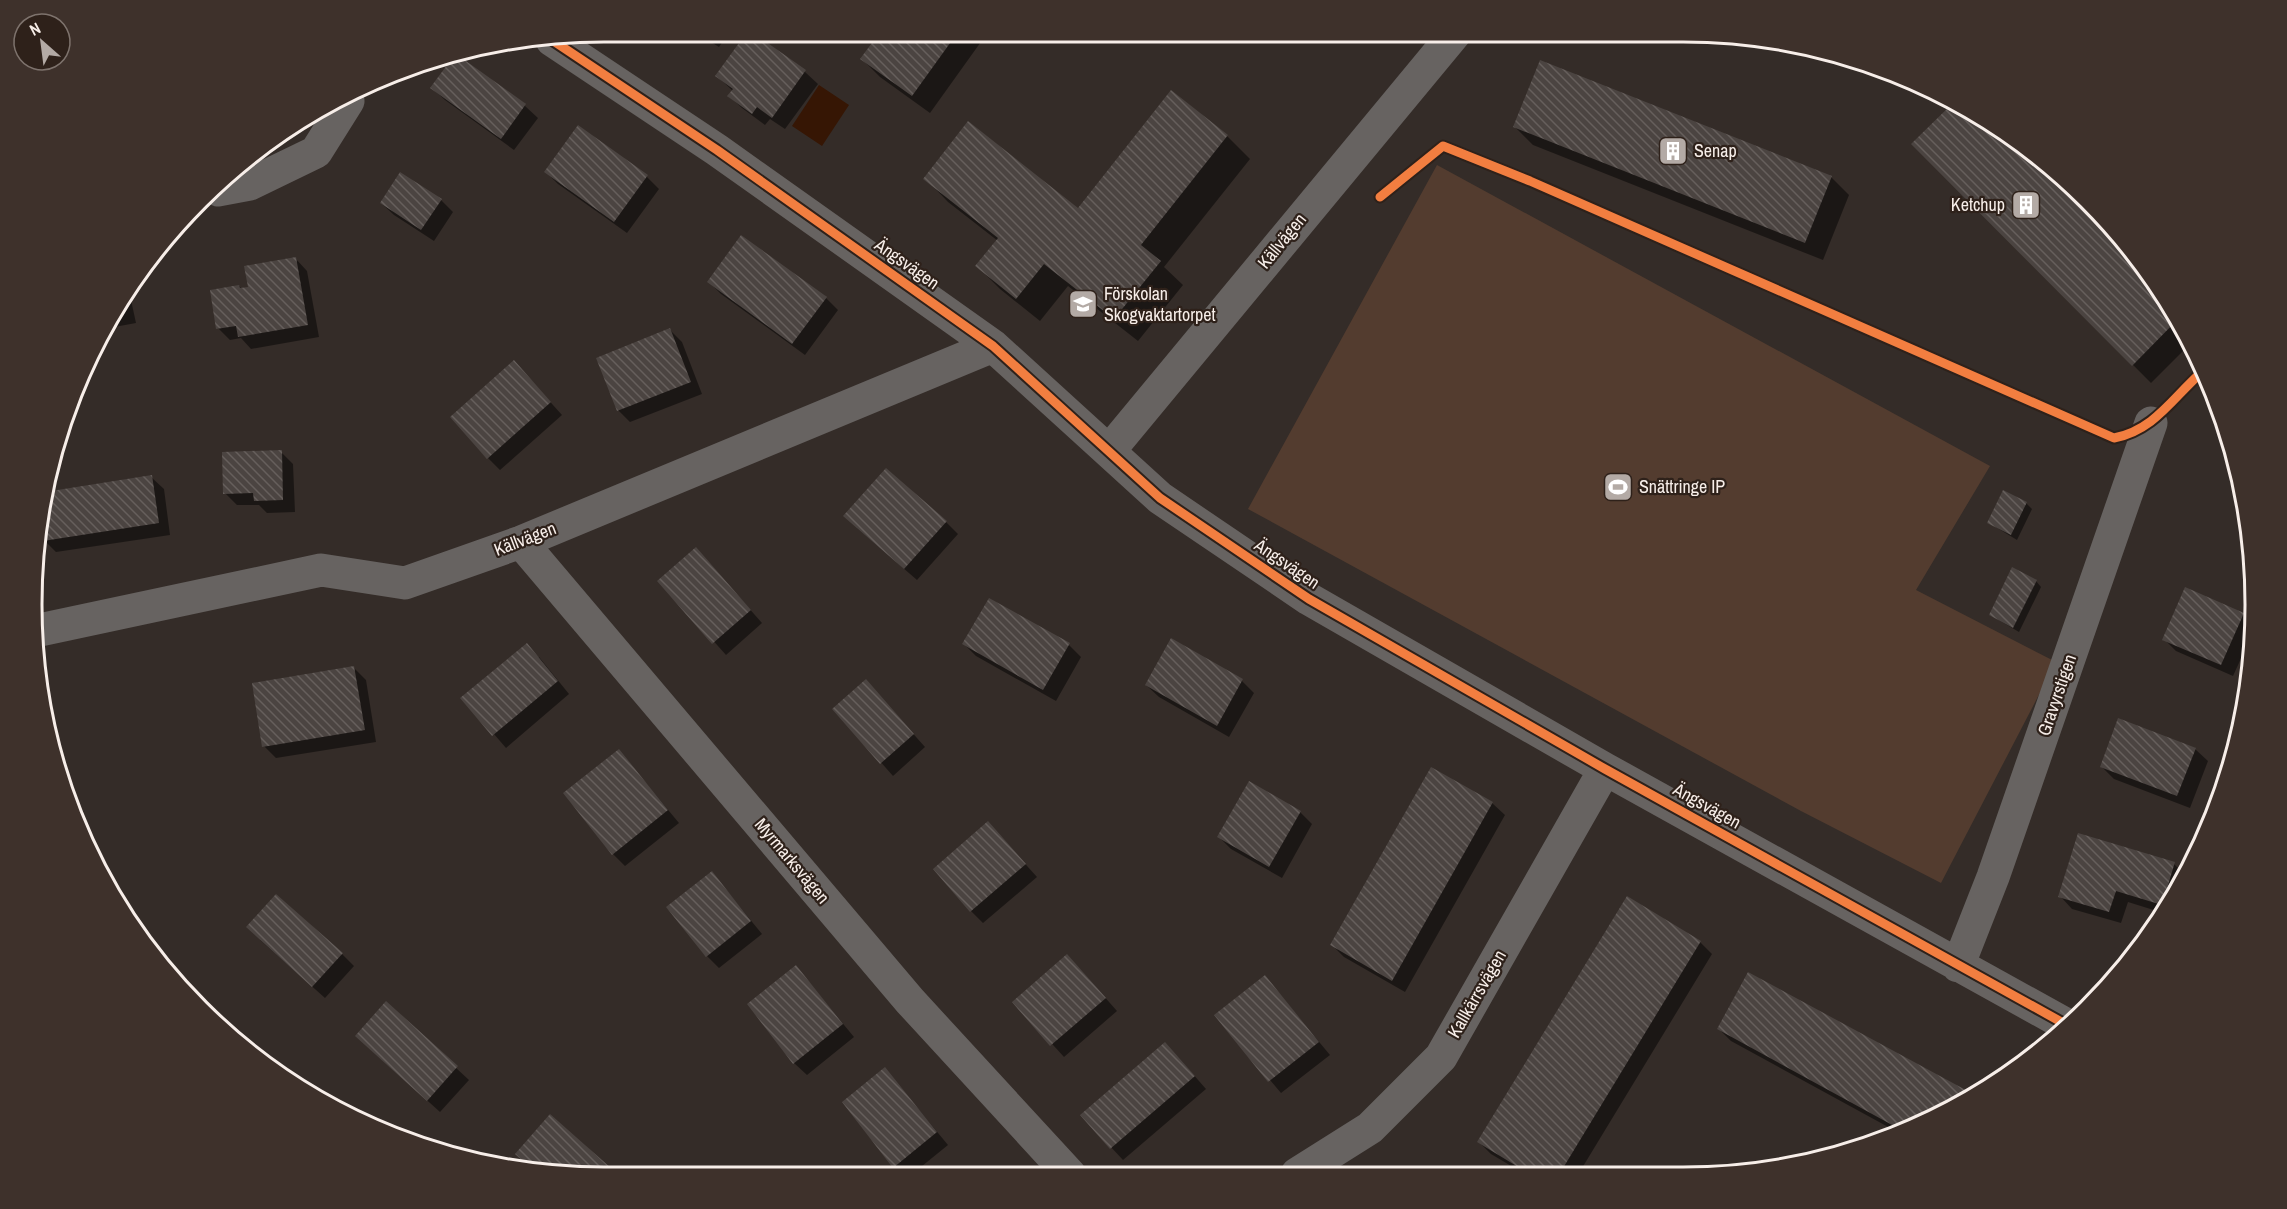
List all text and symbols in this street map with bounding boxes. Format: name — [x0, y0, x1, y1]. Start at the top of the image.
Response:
north arrow — [12, 12, 72, 72]
text: N — [26, 17, 44, 41]
building icon: Senap — [1657, 135, 1689, 167]
place label: Senap — [1694, 138, 1737, 163]
building icon: Ketchup — [2010, 189, 2042, 221]
place label: Ketchup — [1951, 192, 2005, 217]
street label: Källvägen — [1251, 208, 1312, 274]
street label: Ängsvägen — [869, 232, 945, 295]
place label: Förskolan Skogvaktartorpet — [1104, 281, 1216, 327]
school or university icon: Förskolan Skogvaktartorpet — [1067, 288, 1099, 320]
sports icon: Snättringe IP — [1602, 471, 1634, 503]
place label: Snättringe IP — [1639, 474, 1725, 499]
street label: Källvägen — [490, 515, 560, 562]
street label: Ängsvägen — [1249, 532, 1325, 595]
street label: Gravyrstigen — [2031, 651, 2082, 739]
street label: Ängsvägen — [1668, 776, 1746, 834]
street label: Myrmarksvägen — [749, 812, 836, 909]
street label: Kallkärrsvägen — [1441, 945, 1512, 1042]

